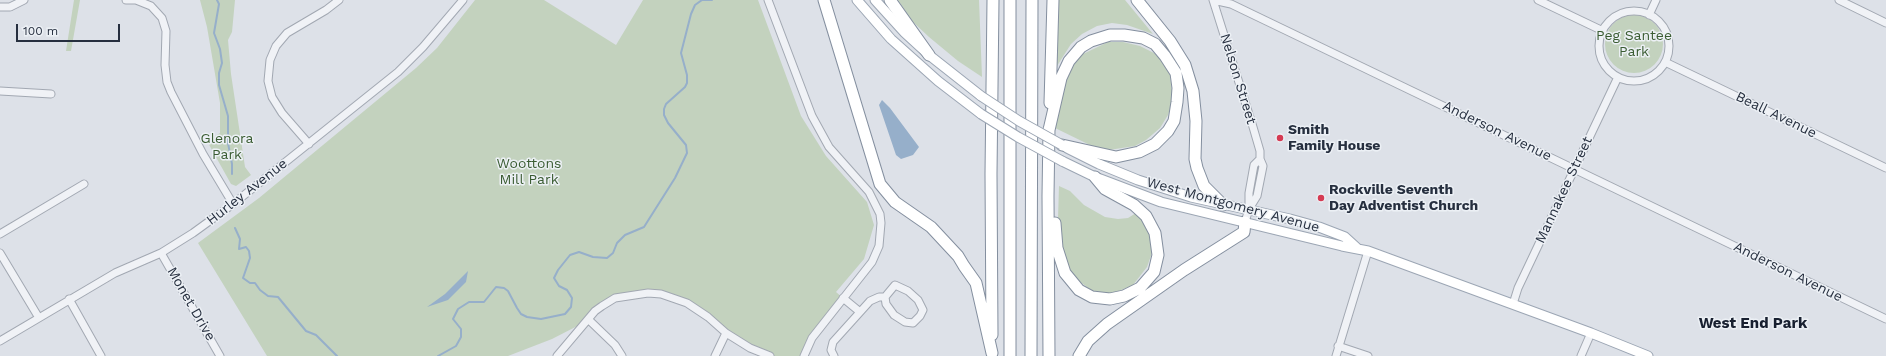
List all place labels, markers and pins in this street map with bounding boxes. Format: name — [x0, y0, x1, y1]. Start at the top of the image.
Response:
place label: Smith Family House — [1288, 122, 1380, 154]
marker: Smith Family House — [1275, 133, 1285, 143]
place label: Rockville Seventh Day Adventist Church — [1329, 182, 1478, 214]
marker: Rockville Seventh Day Adventist Church — [1316, 193, 1326, 203]

